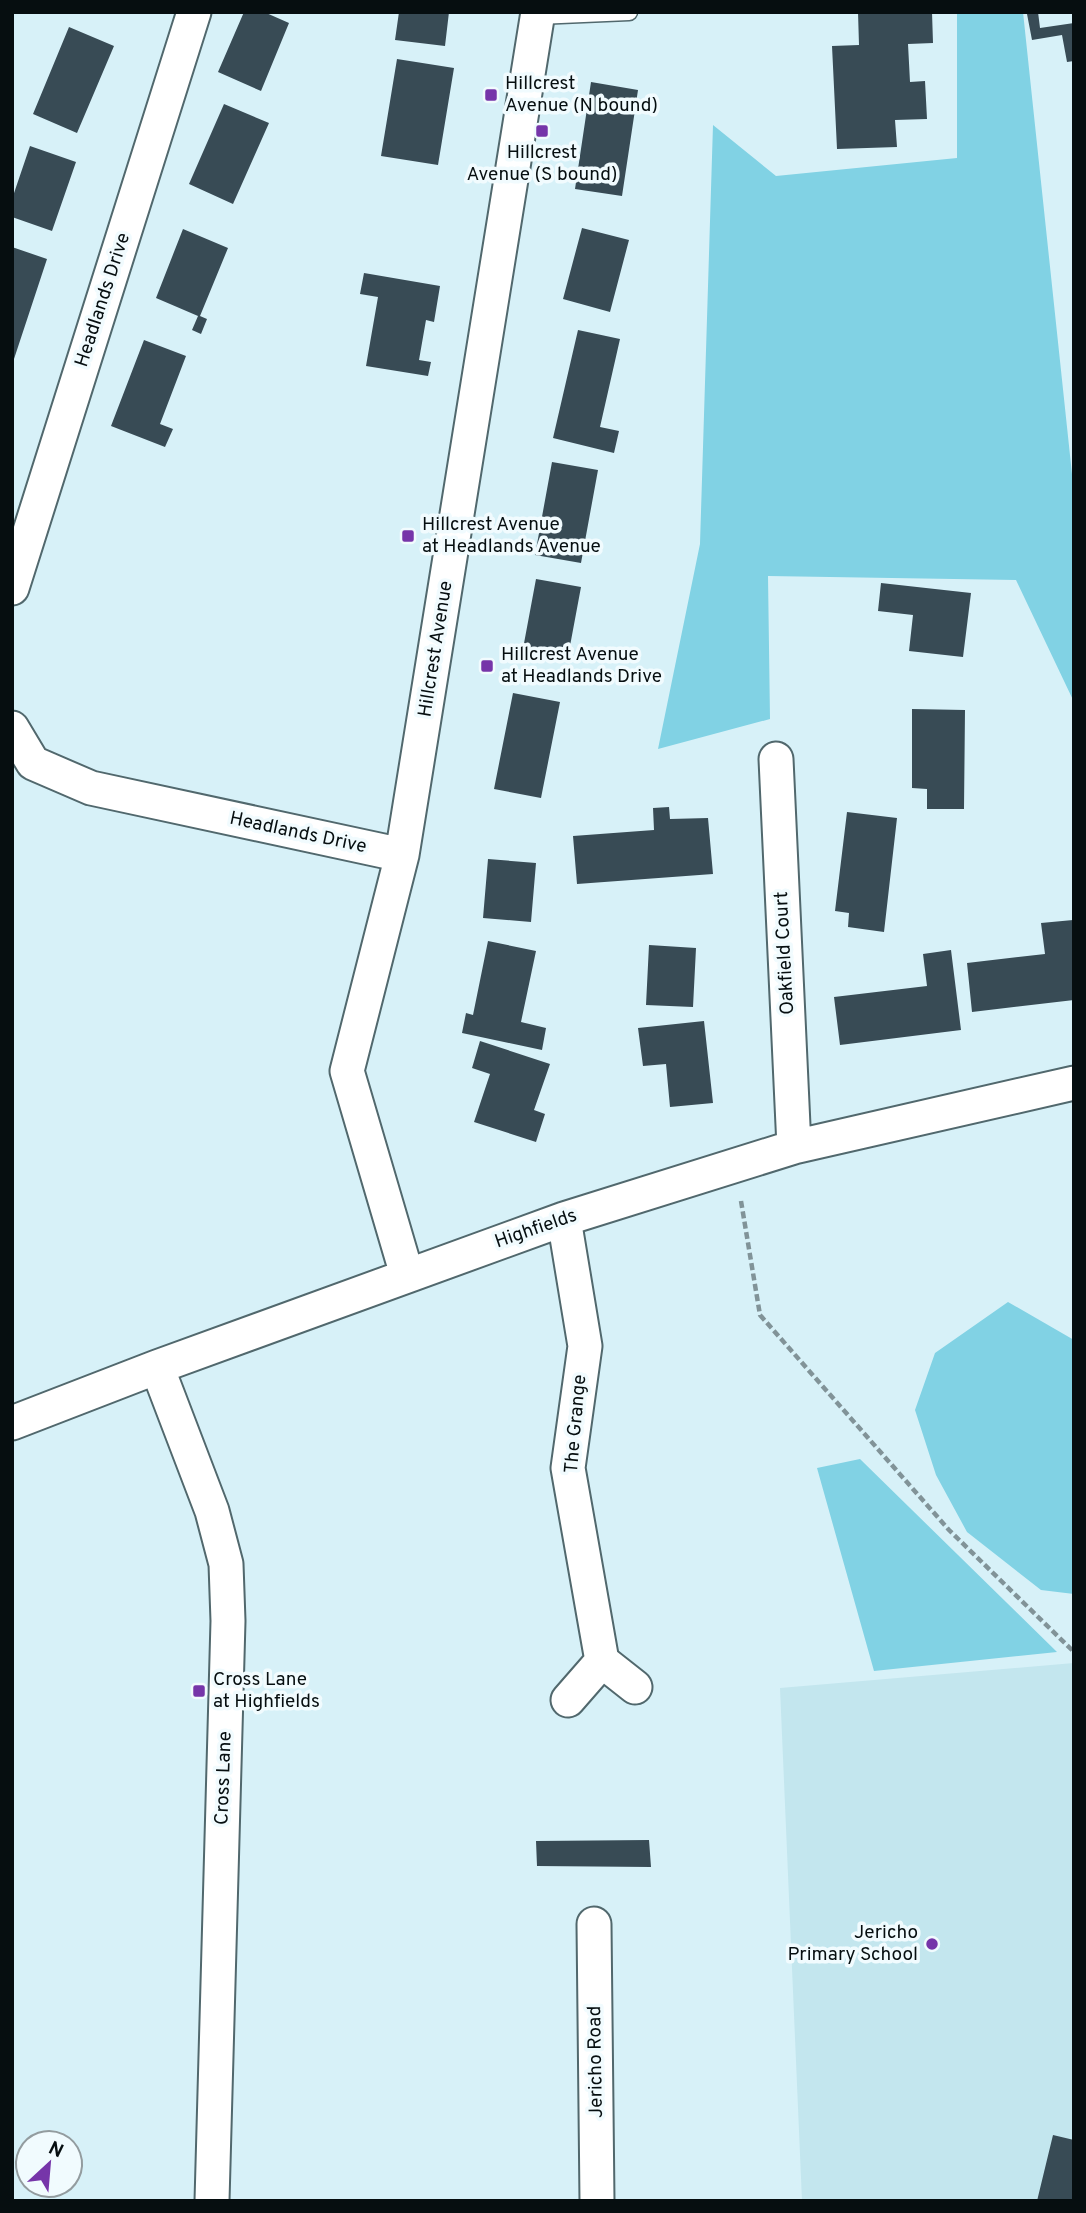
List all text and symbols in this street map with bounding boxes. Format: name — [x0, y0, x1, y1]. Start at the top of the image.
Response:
place label: Hillcrest Avenue (N bound) — [505, 72, 658, 118]
marker: Hillcrest Avenue (N bound) — [483, 87, 499, 103]
marker: Hillcrest Avenue (S bound) — [534, 123, 550, 139]
place label: Hillcrest Avenue (S bound) — [467, 141, 617, 187]
street label: Headlands Drive — [70, 230, 136, 370]
place label: Hillcrest Avenue at Headlands Avenue — [422, 513, 601, 559]
marker: Hillcrest Avenue at Headlands Avenue — [400, 528, 416, 544]
street label: Hillcrest Avenue — [413, 579, 459, 719]
place label: Hillcrest Avenue at Headlands Drive — [501, 643, 662, 689]
marker: Hillcrest Avenue at Headlands Drive — [479, 658, 495, 674]
street label: Headlands Drive — [227, 807, 369, 859]
street label: Oakfield Court — [770, 891, 800, 1015]
street label: Highfields — [492, 1204, 580, 1254]
street label: The Grange — [560, 1374, 592, 1474]
place label: Cross Lane at Highfields — [213, 1668, 320, 1714]
marker: Cross Lane at Highfields — [191, 1683, 207, 1699]
street label: Cross Lane — [210, 1731, 238, 1825]
place label: Jericho Primary School — [787, 1921, 918, 1967]
marker: Jericho Primary School — [924, 1936, 940, 1952]
street label: Jericho Road — [583, 2006, 609, 2118]
north arrow — [14, 2129, 84, 2199]
text: N — [44, 2137, 67, 2164]

